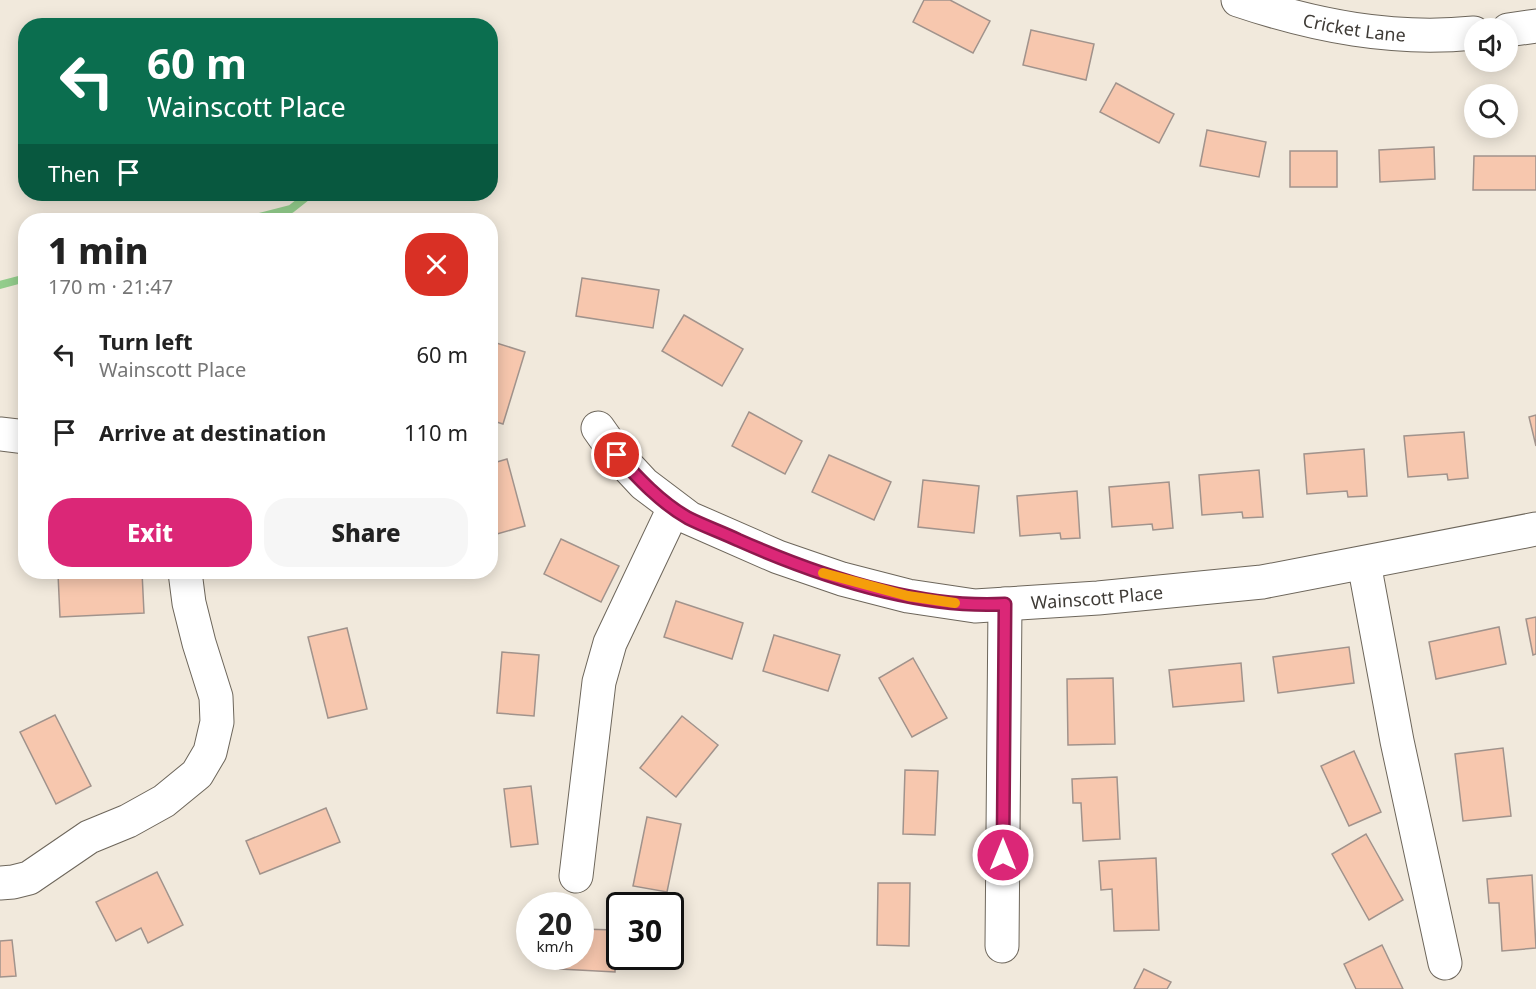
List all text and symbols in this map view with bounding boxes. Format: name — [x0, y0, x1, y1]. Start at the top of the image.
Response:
street label: Cricket Lane — [1301, 7, 1407, 47]
map controls — [1464, 18, 1518, 138]
button: sound — [1464, 18, 1518, 72]
text: 60 m — [147, 34, 247, 91]
icon: left — [48, 42, 126, 120]
button: search — [1464, 84, 1518, 138]
text: Wainscott Place — [147, 88, 346, 125]
icon: arrive — [112, 156, 145, 189]
text: Then — [48, 158, 100, 188]
text: 1 min — [48, 226, 149, 275]
button: close — [405, 233, 468, 296]
text: 170 m · 21:47 — [48, 273, 173, 300]
text: Turn left — [99, 326, 193, 356]
icon: left — [48, 338, 81, 371]
text: 60 m — [417, 339, 468, 369]
text: Wainscott Place — [99, 356, 246, 383]
icon: arrive — [48, 416, 81, 449]
text: Arrive at destination — [99, 417, 326, 447]
text: 110 m — [404, 417, 468, 447]
pin — [591, 429, 642, 480]
icon: arrive — [600, 438, 633, 471]
button: Exit — [48, 498, 252, 567]
button: Share — [264, 498, 468, 567]
street label: Wainscott Place — [1030, 580, 1164, 614]
position arrow — [971, 823, 1035, 887]
speed limit sign: 30 — [606, 892, 684, 970]
text: 20 — [538, 903, 572, 944]
text: km/h — [537, 936, 573, 956]

